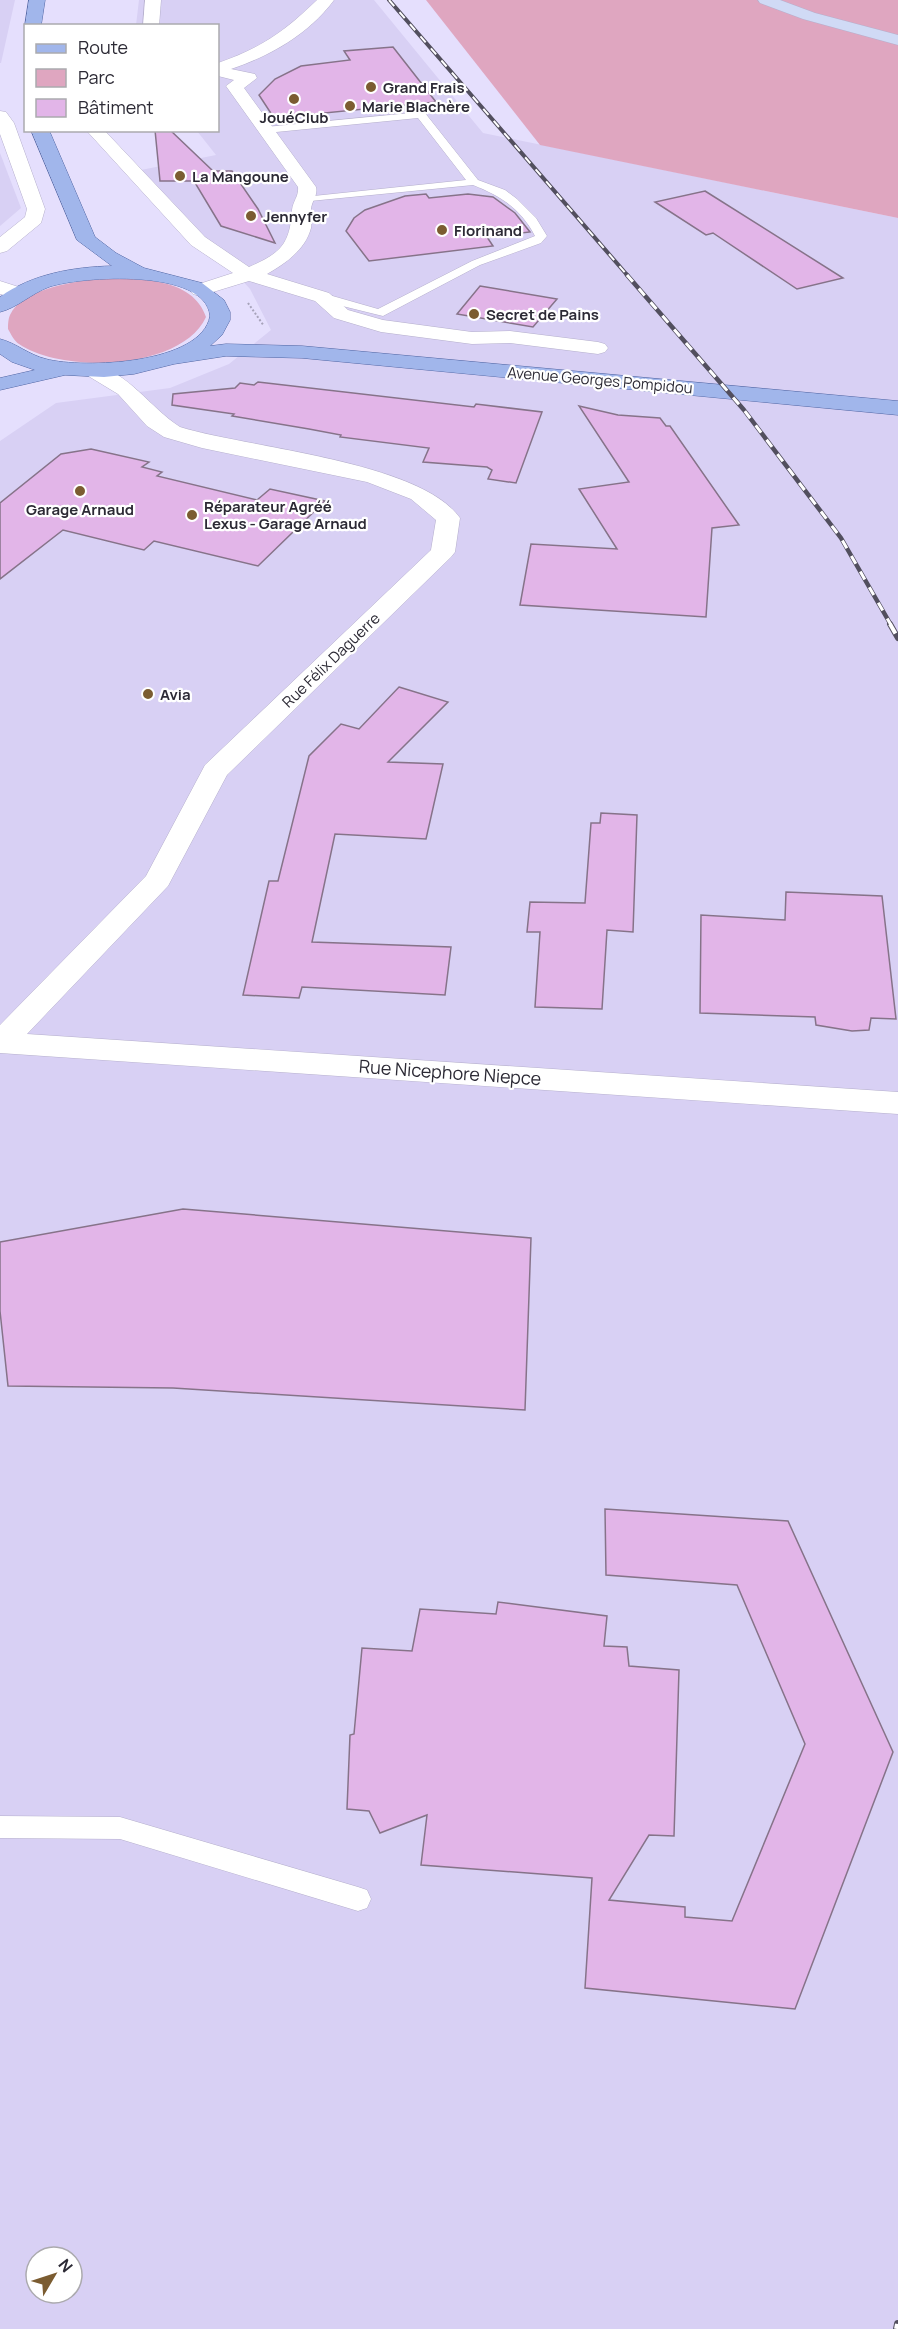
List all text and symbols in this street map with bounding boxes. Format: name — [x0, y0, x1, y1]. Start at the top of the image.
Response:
legend — [24, 24, 219, 132]
text: Route — [78, 35, 128, 59]
text: Parc — [78, 65, 115, 89]
place label: Grand Frais — [383, 77, 465, 98]
marker: Grand Frais — [364, 80, 378, 94]
marker: JouéClub — [287, 92, 301, 106]
text: Bâtiment — [78, 95, 154, 119]
place label: Marie Blachère — [362, 96, 470, 117]
marker: Marie Blachère — [343, 99, 357, 113]
place label: JouéClub — [259, 107, 329, 128]
place label: La Mangoune — [192, 166, 289, 187]
marker: La Mangoune — [173, 169, 187, 183]
place label: Jennyfer — [263, 206, 327, 227]
marker: Jennyfer — [244, 209, 258, 223]
place label: Florinand — [454, 220, 522, 241]
marker: Florinand — [435, 223, 449, 237]
place label: Secret de Pains — [486, 304, 599, 325]
marker: Secret de Pains — [467, 307, 481, 321]
street label: Avenue Georges Pompidou — [507, 361, 693, 399]
marker: Garage Arnaud — [73, 484, 87, 498]
place label: Réparateur Agréé Lexus - Garage Arnaud — [204, 496, 367, 534]
place label: Garage Arnaud — [26, 499, 134, 520]
marker: Réparateur Agréé Lexus - Garage Arnaud — [185, 508, 199, 522]
street label: Rue Félix Daguerre — [277, 608, 385, 712]
place label: Avia — [160, 684, 191, 705]
marker: Avia — [141, 687, 155, 701]
street label: Rue Nicephore Niepce — [358, 1054, 542, 1090]
north arrow — [24, 2245, 84, 2305]
text: N — [53, 2254, 78, 2277]

